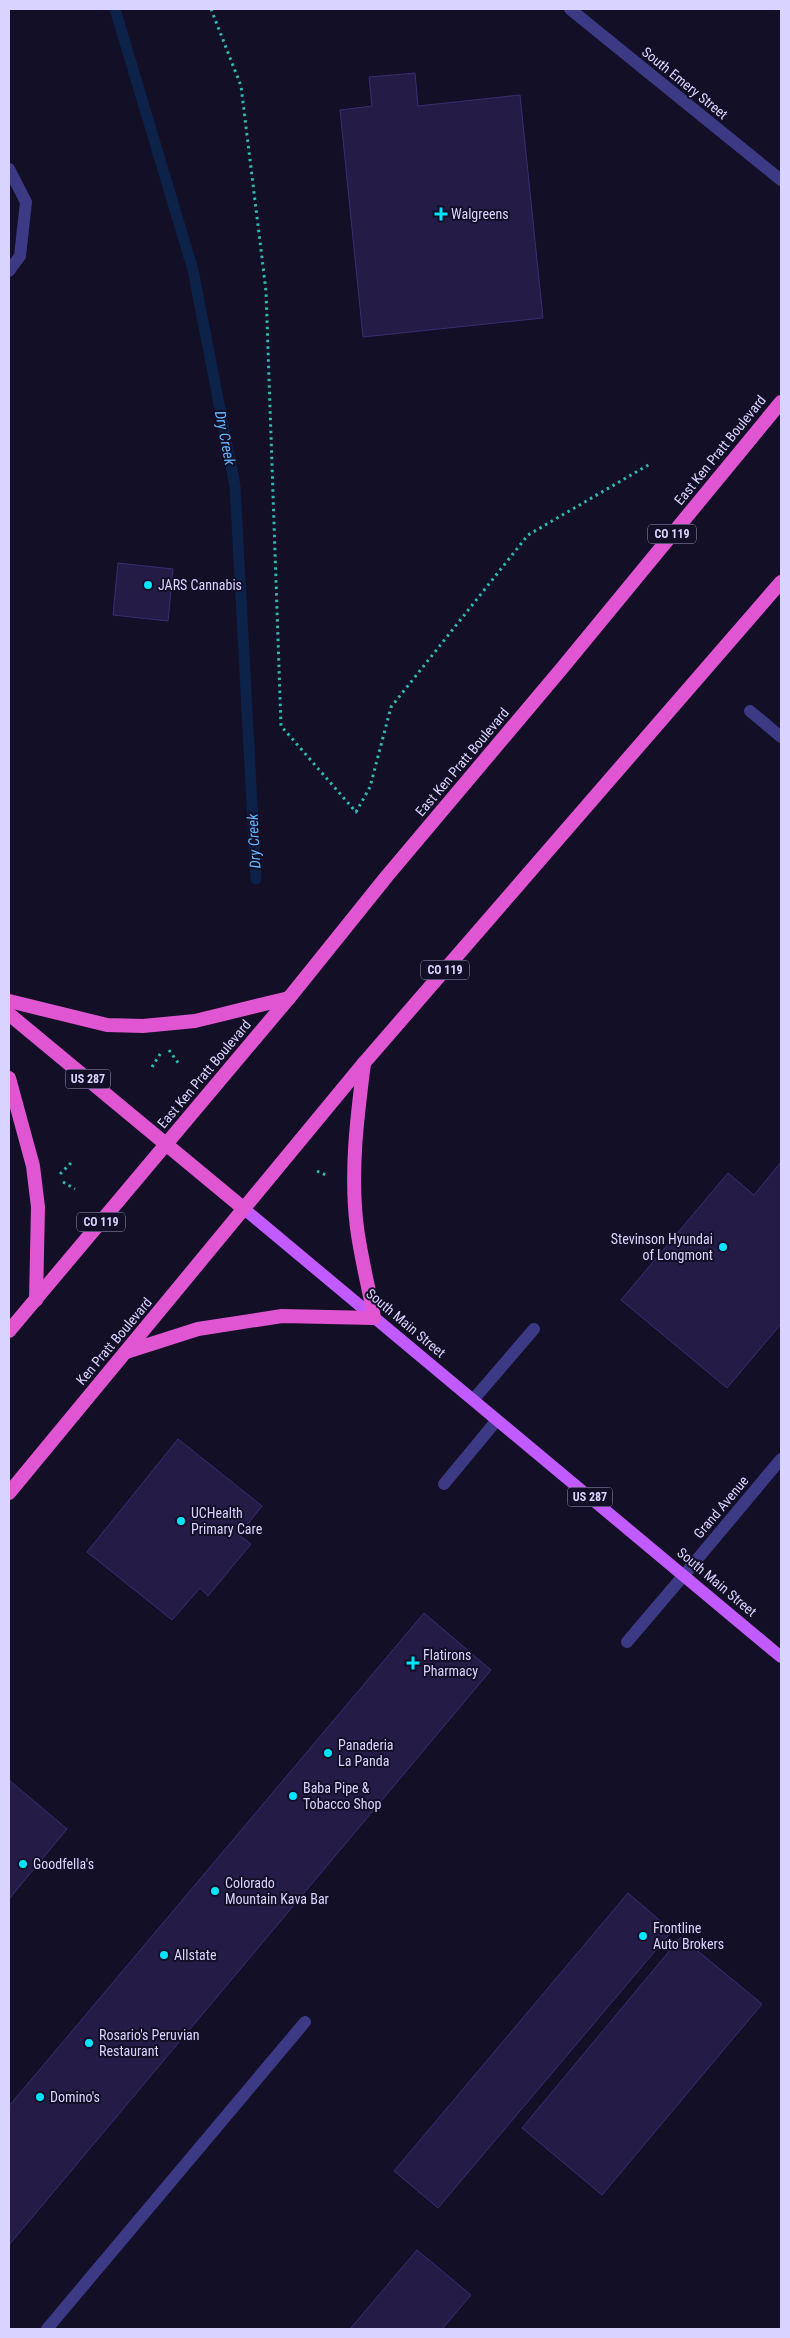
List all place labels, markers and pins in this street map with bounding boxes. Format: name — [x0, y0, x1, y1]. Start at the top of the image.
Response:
place label: Walgreens — [451, 206, 509, 222]
marker: Walgreens — [435, 208, 447, 220]
place label: JARS Cannabis — [158, 577, 242, 593]
marker: JARS Cannabis — [142, 579, 154, 591]
place label: Stevinson Hyundai of Longmont — [611, 1231, 713, 1263]
marker: Stevinson Hyundai of Longmont — [717, 1241, 729, 1253]
place label: UCHealth Primary Care — [191, 1505, 263, 1537]
marker: UCHealth Primary Care — [175, 1515, 187, 1527]
place label: Flatirons Pharmacy — [423, 1647, 478, 1679]
marker: Flatirons Pharmacy — [407, 1657, 419, 1669]
place label: Panaderia La Panda — [338, 1737, 394, 1769]
marker: Panaderia La Panda — [322, 1747, 334, 1759]
place label: Baba Pipe & Tobacco Shop — [303, 1780, 381, 1812]
marker: Baba Pipe & Tobacco Shop — [287, 1790, 299, 1802]
place label: Goodfella's — [33, 1856, 94, 1872]
marker: Goodfella's — [17, 1858, 29, 1870]
place label: Colorado Mountain Kava Bar — [225, 1875, 329, 1907]
marker: Colorado Mountain Kava Bar — [209, 1885, 221, 1897]
place label: Frontline Auto Brokers — [653, 1920, 724, 1952]
marker: Frontline Auto Brokers — [637, 1930, 649, 1942]
place label: Allstate — [174, 1947, 217, 1963]
marker: Allstate — [158, 1949, 170, 1961]
place label: Rosario's Peruvian Restaurant — [99, 2027, 200, 2059]
marker: Rosario's Peruvian Restaurant — [83, 2037, 95, 2049]
place label: Domino's — [50, 2089, 100, 2105]
marker: Domino's — [34, 2091, 46, 2103]

